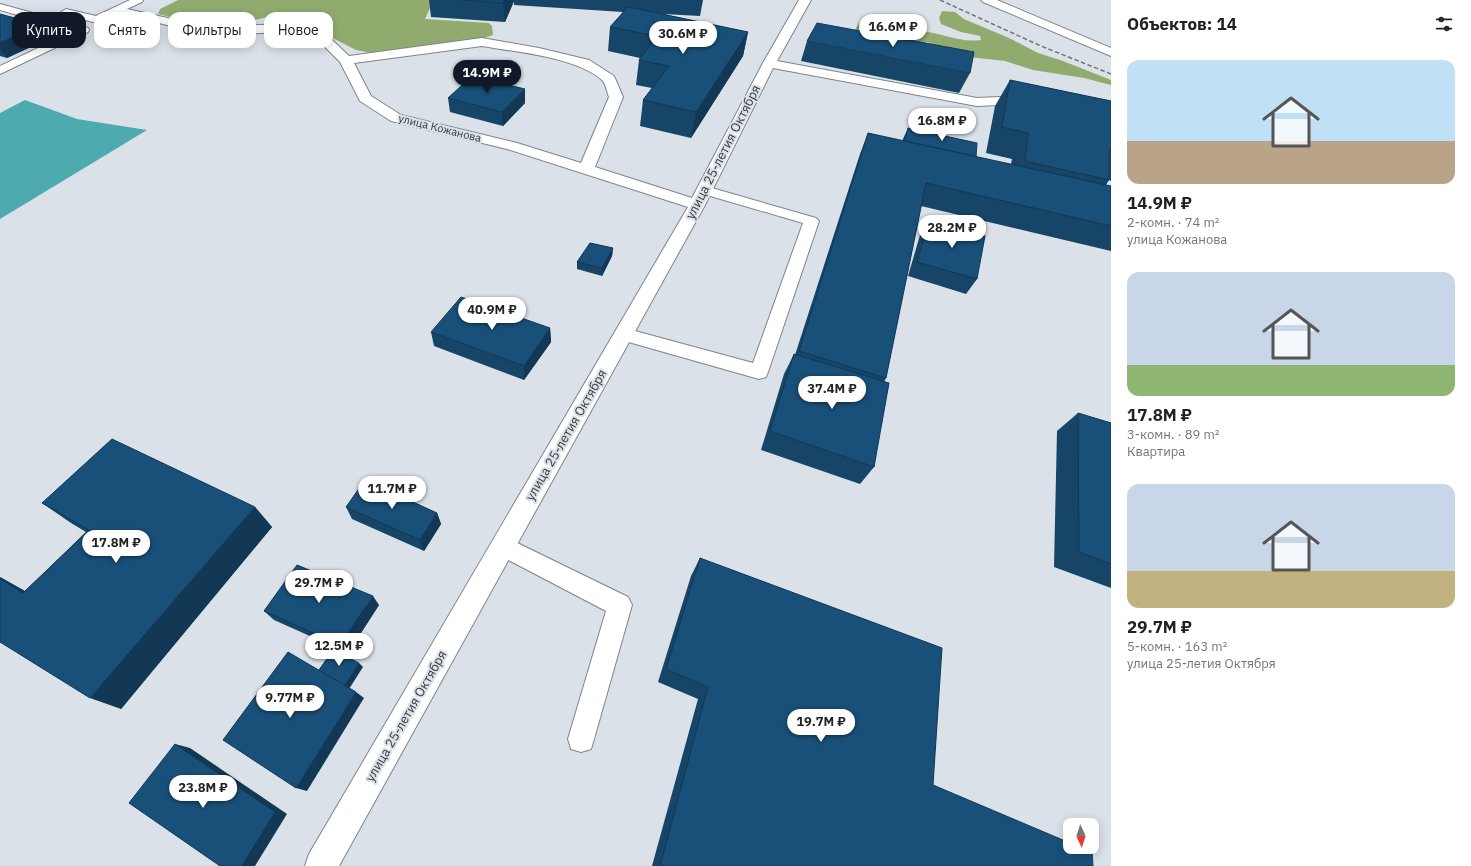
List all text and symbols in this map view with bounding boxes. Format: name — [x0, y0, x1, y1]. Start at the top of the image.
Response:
chip: Купить — [12, 12, 86, 48]
chip: Снять — [94, 12, 160, 48]
chip: Фильтры — [168, 12, 256, 48]
chip: Новое — [264, 12, 333, 48]
text: Объектов: 14 — [1127, 13, 1237, 35]
icon: filters — [1433, 13, 1455, 35]
pin: 16.6M ₽ — [856, 14, 930, 48]
text: 16.6M ₽ — [868, 18, 918, 35]
pin: 30.6M ₽ — [646, 21, 720, 55]
text: 30.6M ₽ — [658, 25, 708, 42]
pin: 14.9M ₽ — [450, 60, 524, 94]
text: 14.9M ₽ — [462, 64, 512, 81]
street label: улица 25-летия Октября — [682, 82, 764, 222]
icon: home — [1255, 86, 1327, 158]
pin: 16.8M ₽ — [905, 108, 979, 142]
street label: улица Кожанова — [397, 111, 483, 145]
text: 16.8M ₽ — [917, 112, 967, 129]
text: 14.9M ₽ — [1127, 192, 1192, 214]
text: 2-комн. · 74 m² — [1127, 214, 1219, 231]
pin: 28.2M ₽ — [915, 215, 989, 249]
text: 28.2M ₽ — [927, 219, 977, 236]
text: улица Кожанова — [1127, 231, 1227, 248]
pin: 40.9M ₽ — [455, 297, 529, 331]
icon: home — [1255, 298, 1327, 370]
text: 40.9M ₽ — [467, 301, 517, 318]
street label: улица 25-летия Октября — [521, 366, 611, 504]
pin: 37.4M ₽ — [795, 376, 869, 410]
text: 37.4M ₽ — [807, 380, 857, 397]
text: 17.8M ₽ — [1127, 404, 1192, 426]
text: 3-комн. · 89 m² — [1127, 426, 1219, 443]
text: Квартира — [1127, 443, 1185, 460]
pin: 11.7M ₽ — [355, 476, 429, 510]
text: 11.7M ₽ — [367, 480, 417, 497]
icon: home — [1255, 510, 1327, 582]
pin: 17.8M ₽ — [79, 530, 153, 564]
text: 17.8M ₽ — [91, 534, 141, 551]
pin: 29.7M ₽ — [282, 570, 356, 604]
text: 29.7M ₽ — [294, 574, 344, 591]
text: 29.7M ₽ — [1127, 616, 1192, 638]
pin: 12.5M ₽ — [302, 633, 376, 667]
text: 12.5M ₽ — [314, 637, 364, 654]
text: 5-комн. · 163 m² — [1127, 638, 1227, 655]
street label: улица 25-летия Октября — [361, 647, 451, 785]
text: улица 25-летия Октября — [1127, 655, 1276, 672]
pin: 9.77M ₽ — [253, 685, 327, 719]
text: 9.77M ₽ — [265, 689, 315, 706]
pin: 19.7M ₽ — [784, 709, 858, 743]
text: 19.7M ₽ — [796, 713, 846, 730]
pin: 23.8M ₽ — [166, 775, 240, 809]
text: 23.8M ₽ — [178, 779, 228, 796]
north arrow — [1063, 818, 1099, 854]
map controls — [1063, 818, 1099, 854]

